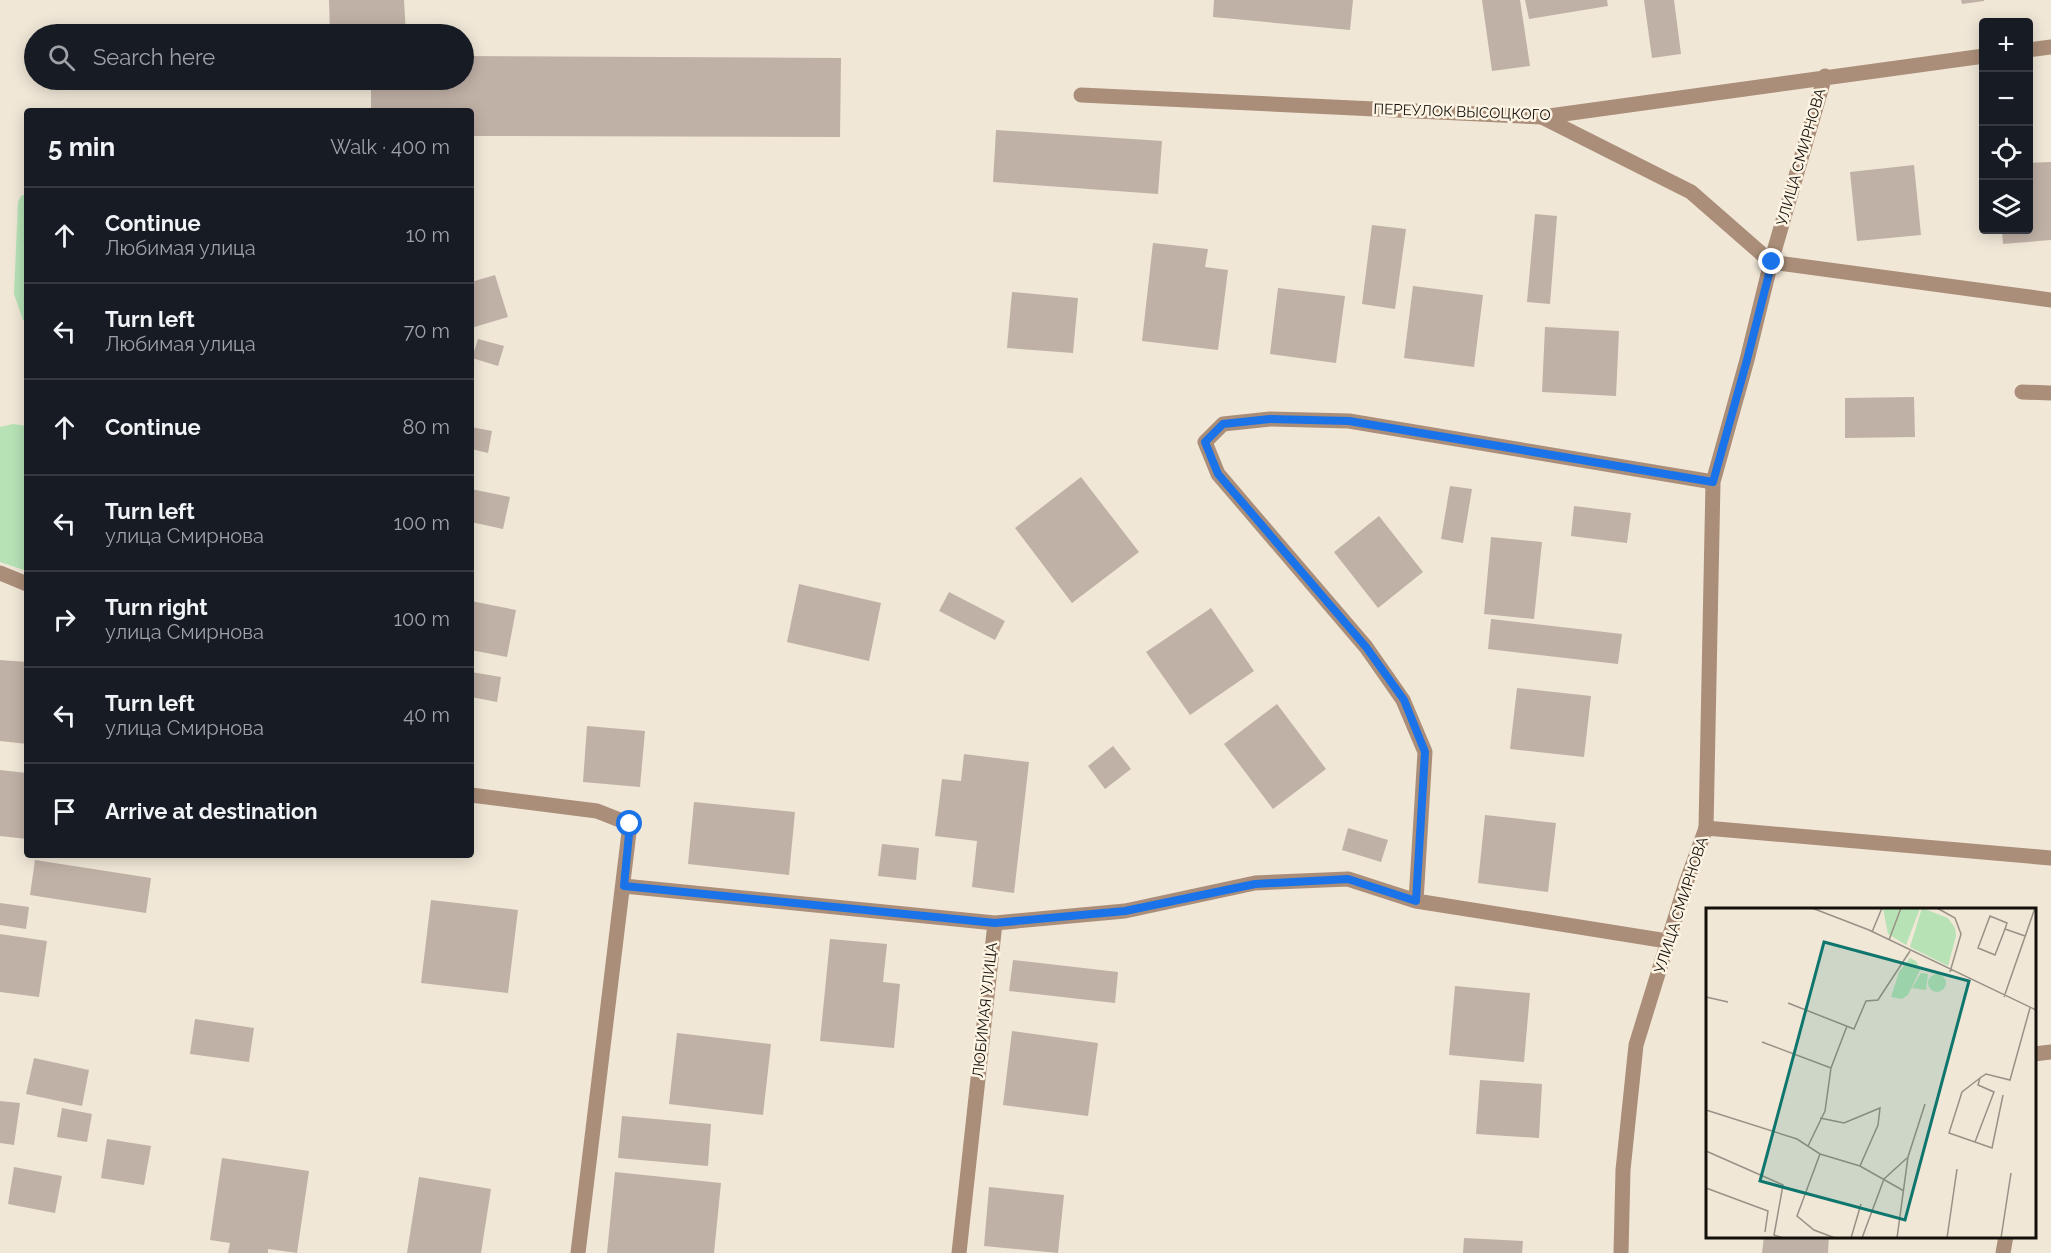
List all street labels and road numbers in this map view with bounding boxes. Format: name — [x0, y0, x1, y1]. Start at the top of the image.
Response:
street label: УЛИЦА СМИРНОВА — [1773, 86, 1829, 228]
street label: ПЕРЕУЛОК ВЫСОЦКОГО — [1373, 100, 1551, 124]
street label: УЛИЦА СМИРНОВА — [1650, 834, 1712, 976]
street label: ЛЮБИМАЯ УЛИЦА — [969, 941, 1001, 1079]

